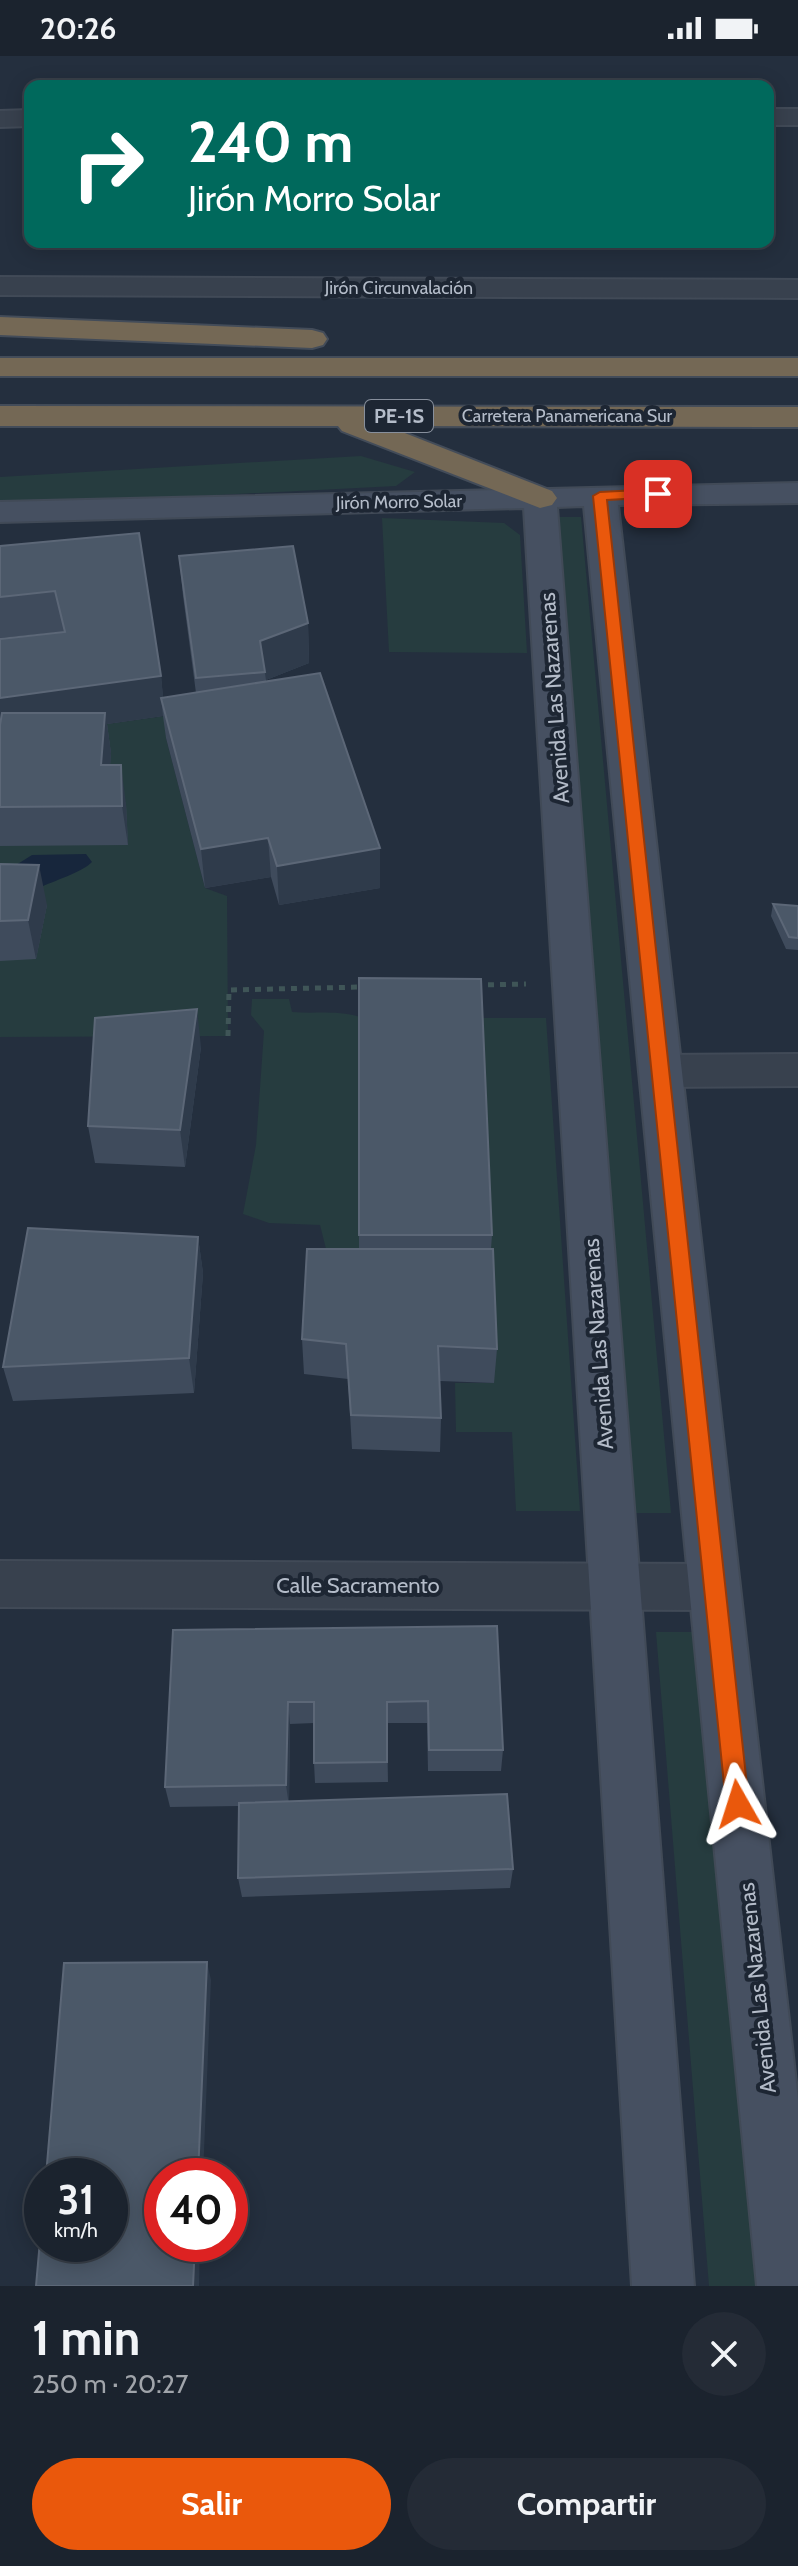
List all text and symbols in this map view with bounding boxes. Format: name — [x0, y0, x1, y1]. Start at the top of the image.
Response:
text: 20:26 — [40, 10, 116, 47]
text: 240 m — [188, 108, 353, 176]
icon: right — [56, 112, 160, 216]
text: Jirón Morro Solar — [188, 176, 440, 220]
street label: Jirón Circunvalación — [324, 277, 473, 299]
road number: PE-1S — [365, 400, 433, 432]
street label: Carretera Panamericana Sur — [462, 405, 673, 427]
pin — [624, 460, 692, 528]
icon: arrive — [636, 472, 680, 516]
street label: Jirón Morro Solar — [335, 490, 463, 514]
street label: Avenida Las Nazarenas — [534, 591, 575, 804]
street label: Avenida Las Nazarenas — [578, 1237, 619, 1450]
street label: Calle Sacramento — [276, 1572, 440, 1599]
position arrow — [696, 1762, 780, 1846]
street label: Avenida Las Nazarenas — [733, 1881, 782, 2095]
speed limit sign: 40 — [144, 2158, 248, 2262]
text: 31 — [58, 2175, 94, 2224]
text: km/h — [54, 2218, 98, 2242]
text: 1 min — [32, 2309, 140, 2367]
button: close — [682, 2312, 766, 2396]
text: 250 m · 20:27 — [32, 2368, 188, 2400]
button: Salir — [32, 2458, 391, 2550]
button: Compartir — [407, 2458, 766, 2550]

